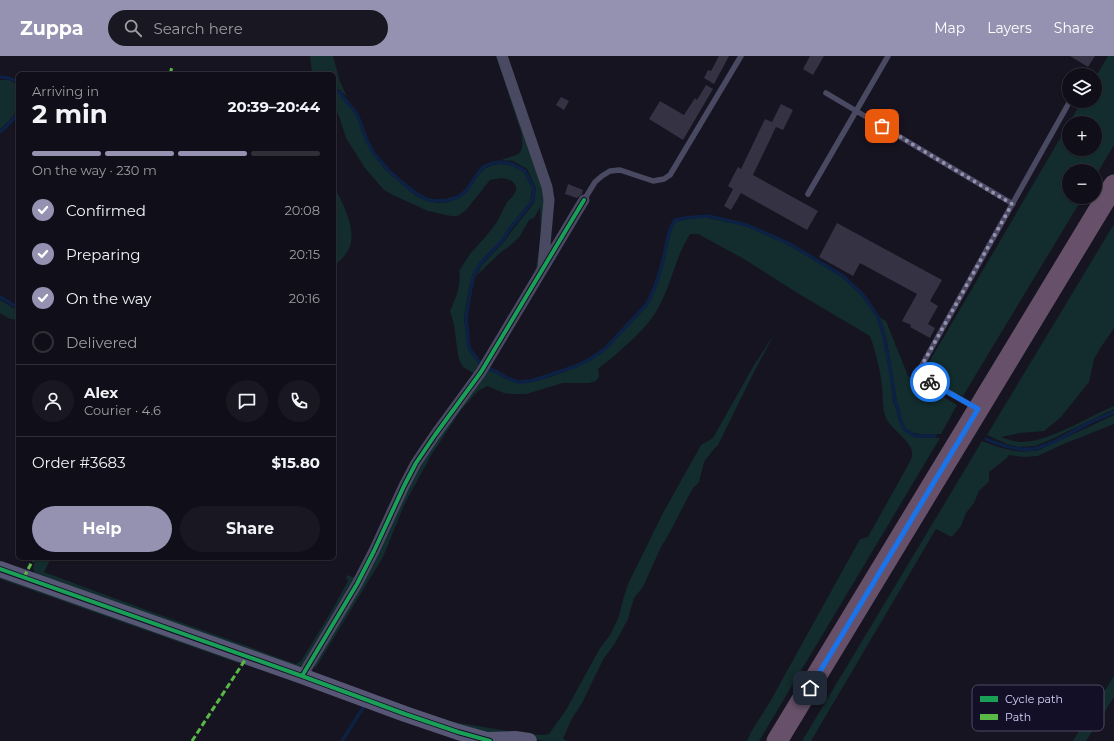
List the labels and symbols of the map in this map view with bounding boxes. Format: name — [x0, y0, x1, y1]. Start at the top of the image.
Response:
pin — [865, 109, 899, 143]
courier — [910, 362, 950, 402]
pin — [793, 671, 827, 705]
legend — [972, 685, 1104, 731]
text: Cycle path — [1005, 692, 1063, 706]
text: Path — [1005, 710, 1031, 724]

